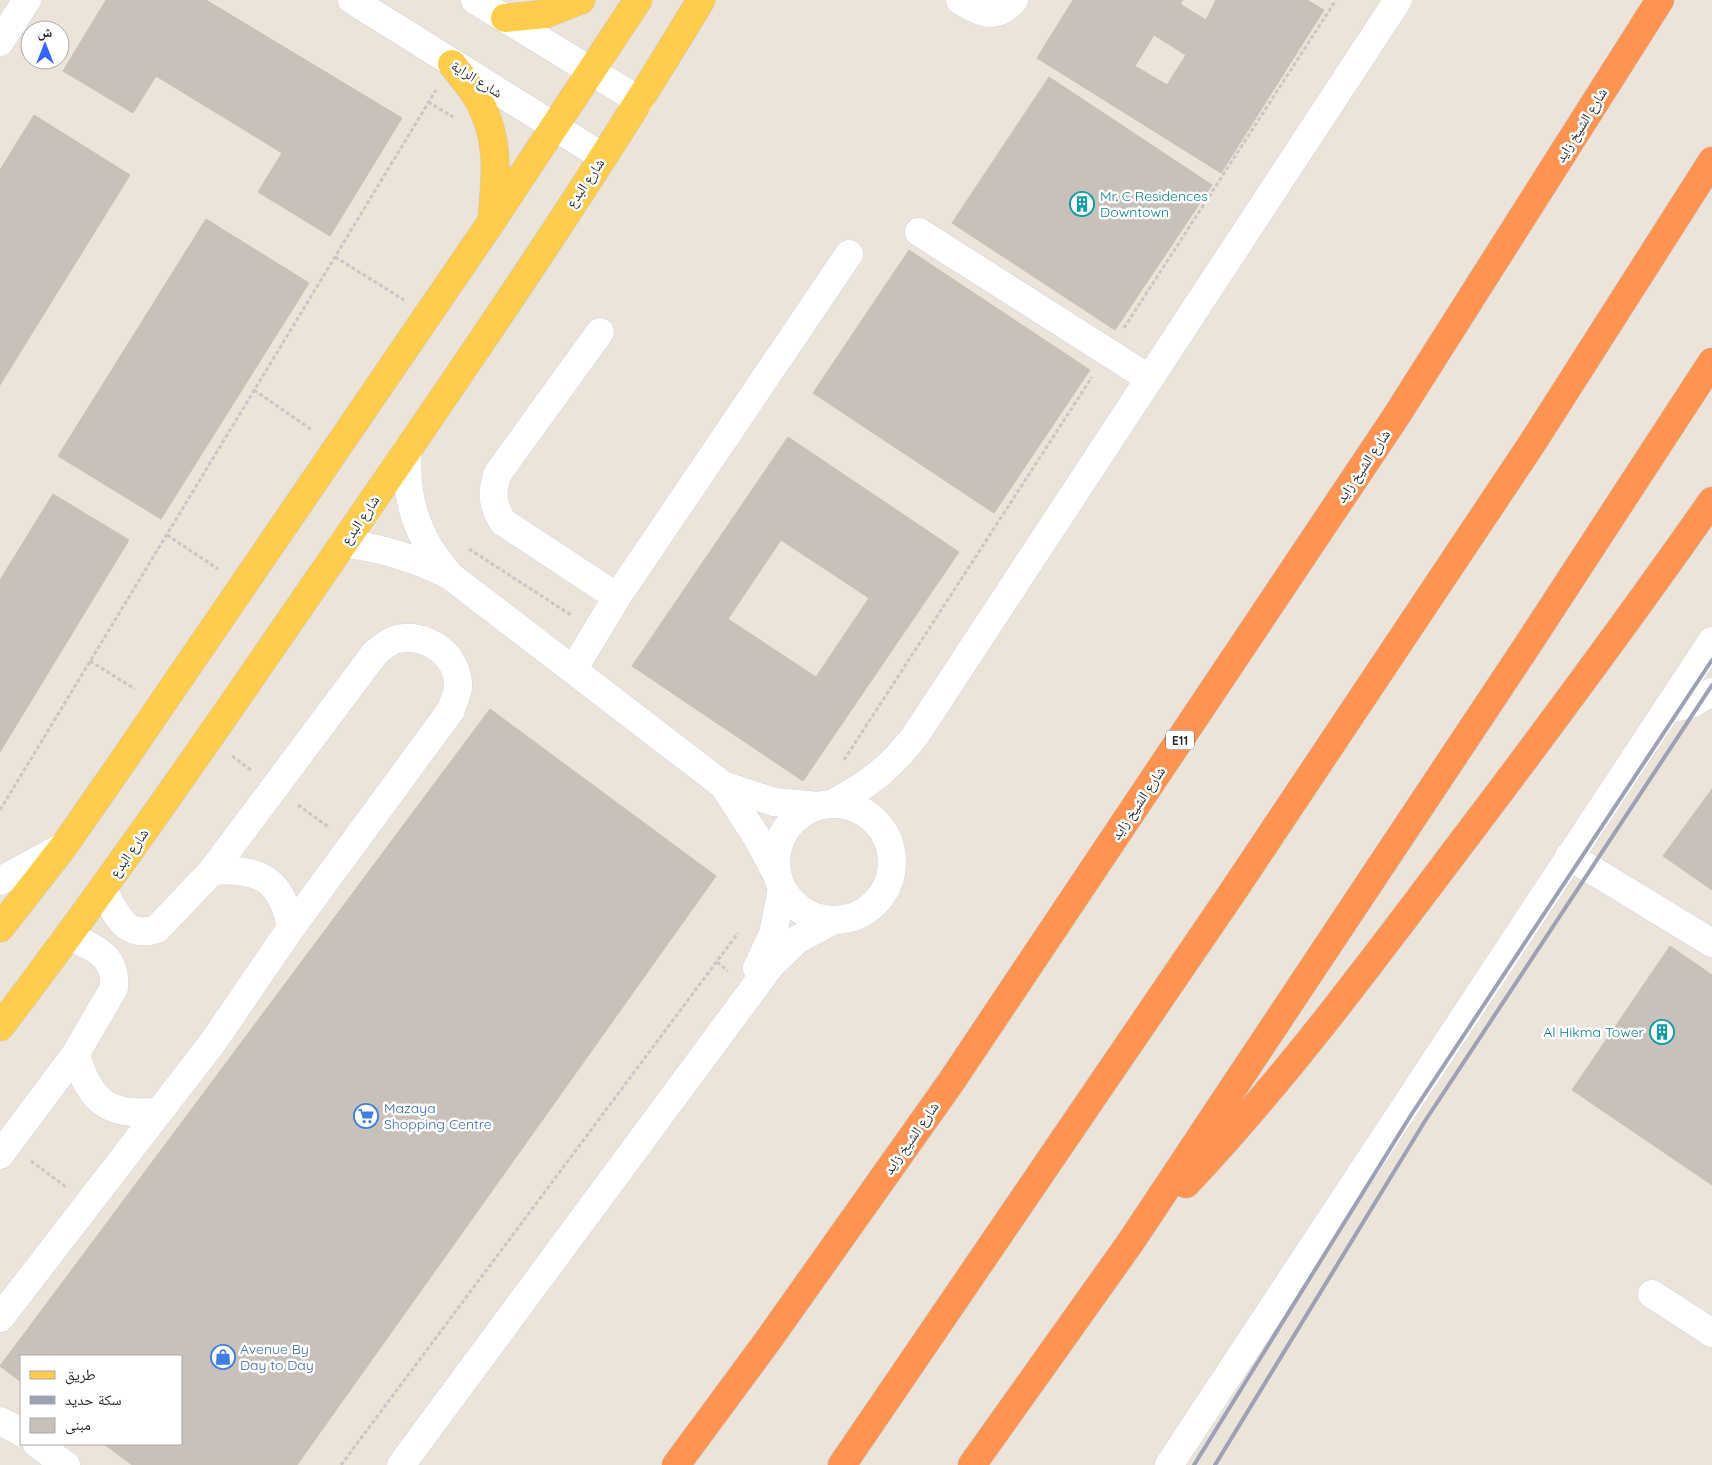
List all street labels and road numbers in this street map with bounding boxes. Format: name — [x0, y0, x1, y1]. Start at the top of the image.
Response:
street label: شارع الراية — [448, 56, 506, 103]
street label: شارع الشيخ زايد — [1551, 84, 1612, 166]
street label: شارع البدع — [562, 155, 609, 212]
street label: شارع الشيخ زايد — [1332, 426, 1395, 507]
street label: شارع البدع — [337, 492, 384, 549]
road number: E11 — [1166, 730, 1194, 750]
street label: شارع الشيخ زايد — [1107, 763, 1170, 844]
street label: شارع البدع — [106, 825, 153, 882]
street label: شارع الشيخ زايد — [879, 1098, 943, 1178]

